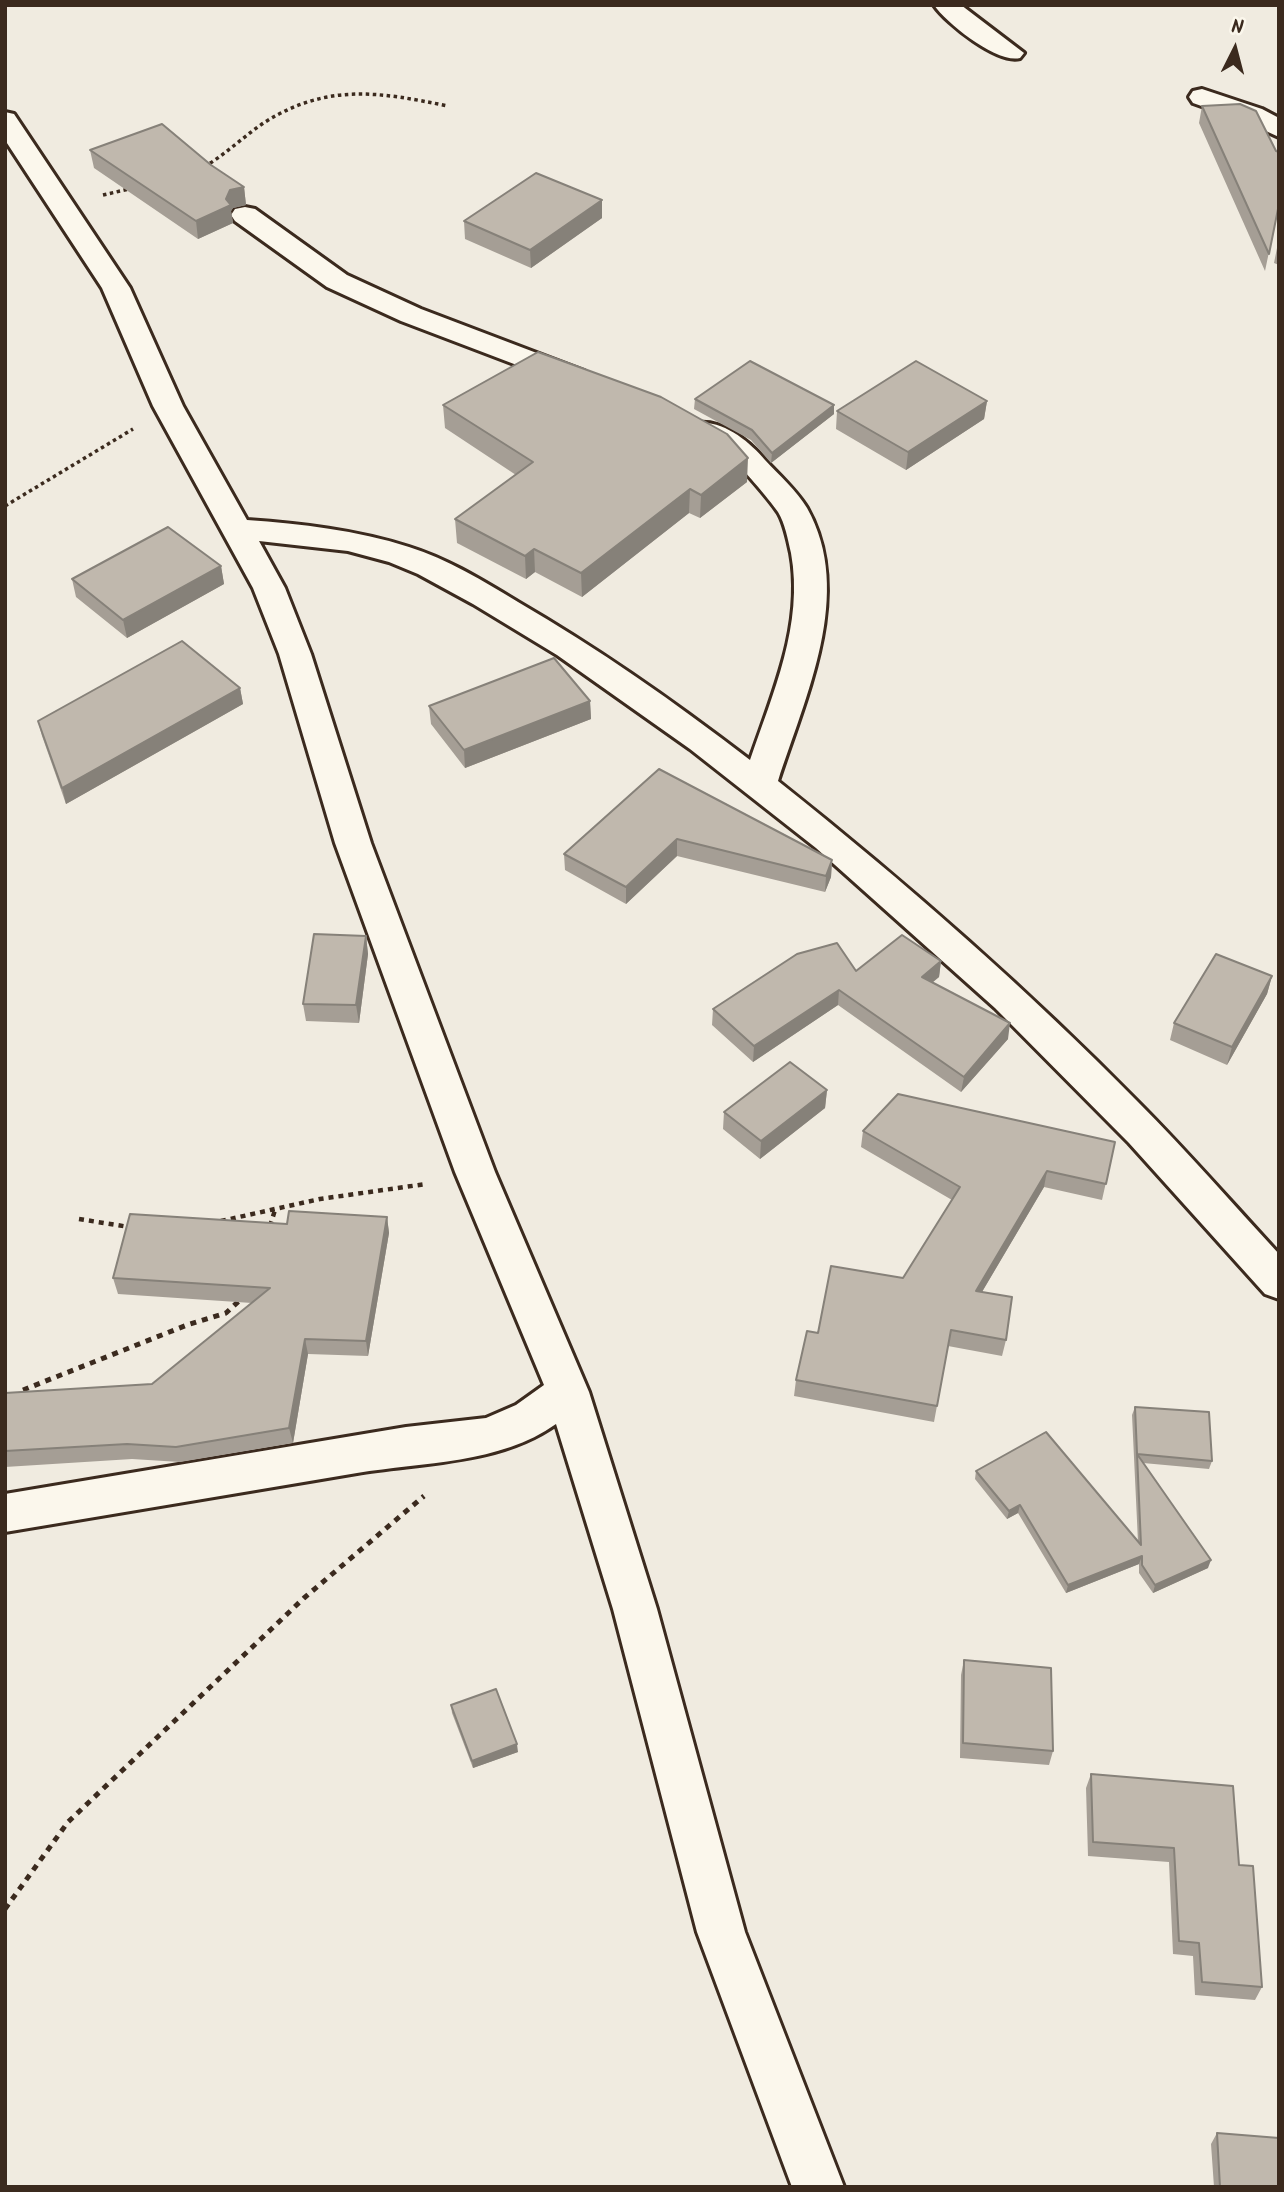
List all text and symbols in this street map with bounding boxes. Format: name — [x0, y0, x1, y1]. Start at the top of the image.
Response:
text: N — [1230, 13, 1245, 44]
north arrow — [1200, 14, 1270, 84]

